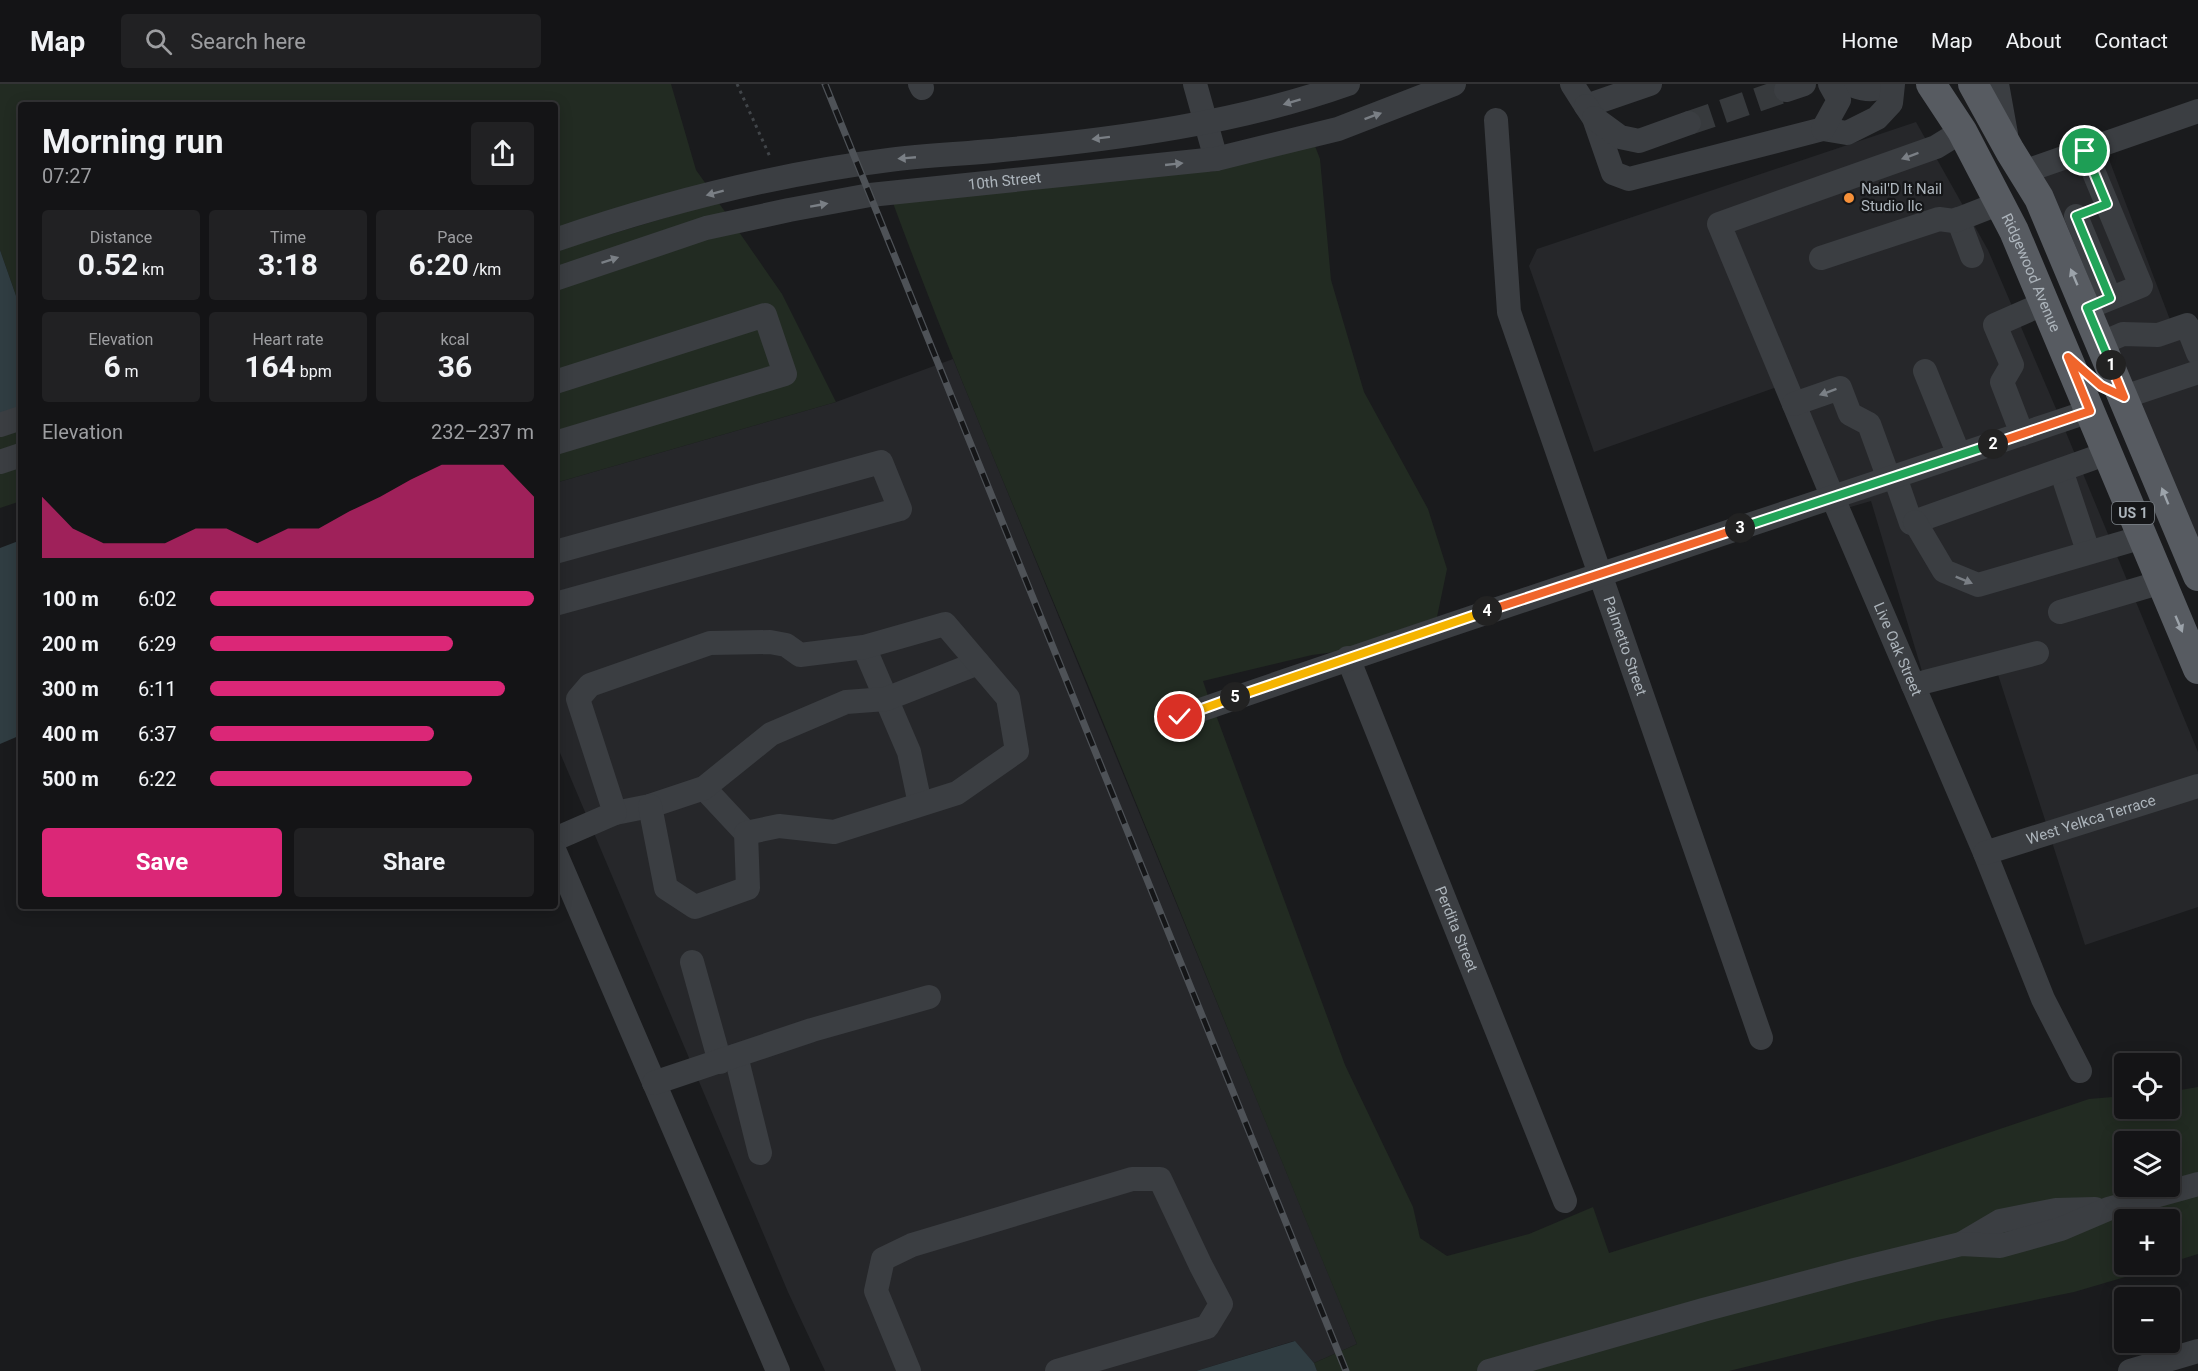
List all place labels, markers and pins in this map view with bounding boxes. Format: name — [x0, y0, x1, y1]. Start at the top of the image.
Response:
pin — [2059, 125, 2110, 176]
place label: Nail'D It Nail Studio llc — [1861, 180, 1942, 215]
marker: Nail'D It Nail Studio llc — [1842, 191, 1856, 205]
pin: 1 — [2096, 350, 2126, 380]
pin: 2 — [1978, 429, 2008, 459]
pin: 3 — [1725, 513, 1755, 543]
pin: 4 — [1472, 596, 1502, 626]
pin: 5 — [1220, 682, 1250, 712]
pin — [1154, 691, 1205, 742]

